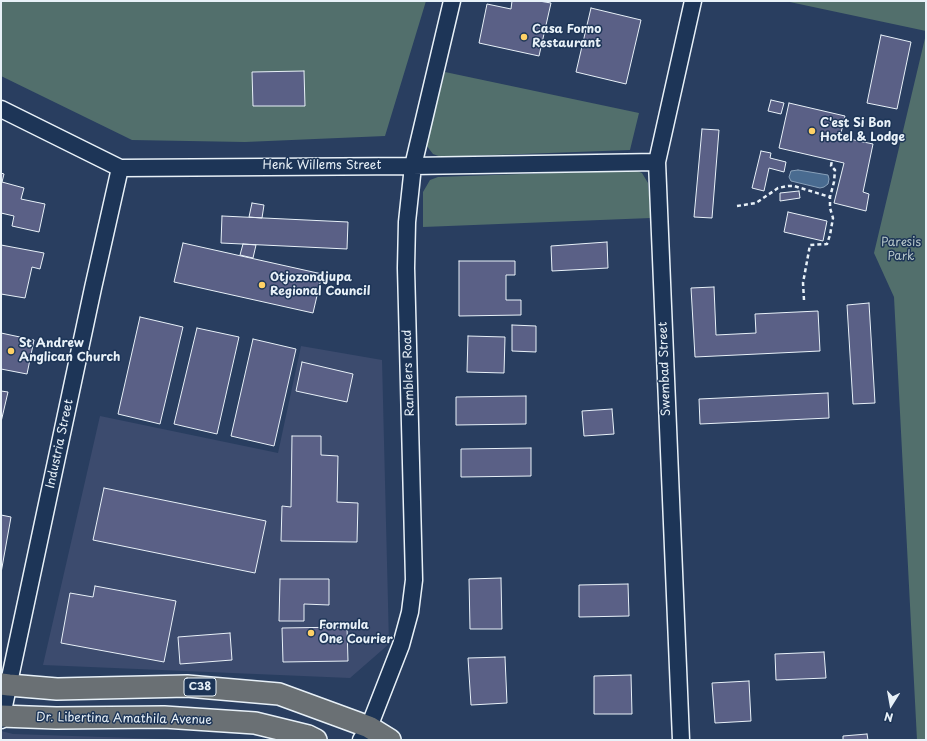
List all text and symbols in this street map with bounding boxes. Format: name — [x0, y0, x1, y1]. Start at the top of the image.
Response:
place label: Casa Forno Restaurant — [532, 23, 601, 51]
marker: Casa Forno Restaurant — [519, 32, 529, 42]
place label: C'est Si Bon Hotel & Lodge — [820, 117, 905, 145]
marker: C'est Si Bon Hotel & Lodge — [807, 126, 817, 136]
street label: Henk Willems Street — [263, 159, 381, 173]
park label: Paresis Park — [881, 236, 921, 264]
place label: Otjozondjupa Regional Council — [270, 271, 370, 299]
marker: Otjozondjupa Regional Council — [257, 280, 267, 290]
street label: Swembad Street — [656, 322, 674, 416]
street label: Ramblers Road — [400, 329, 418, 417]
place label: St Andrew Anglican Church — [19, 337, 120, 365]
marker: St Andrew Anglican Church — [6, 346, 16, 356]
street label: Industria Street — [44, 398, 76, 490]
place label: Formula One Courier — [319, 619, 393, 647]
marker: Formula One Courier — [306, 628, 316, 638]
road number: C38 — [184, 678, 216, 696]
north arrow — [871, 685, 911, 725]
text: N — [883, 708, 895, 726]
street label: Dr. Libertina Amathila Avenue — [36, 710, 212, 728]

